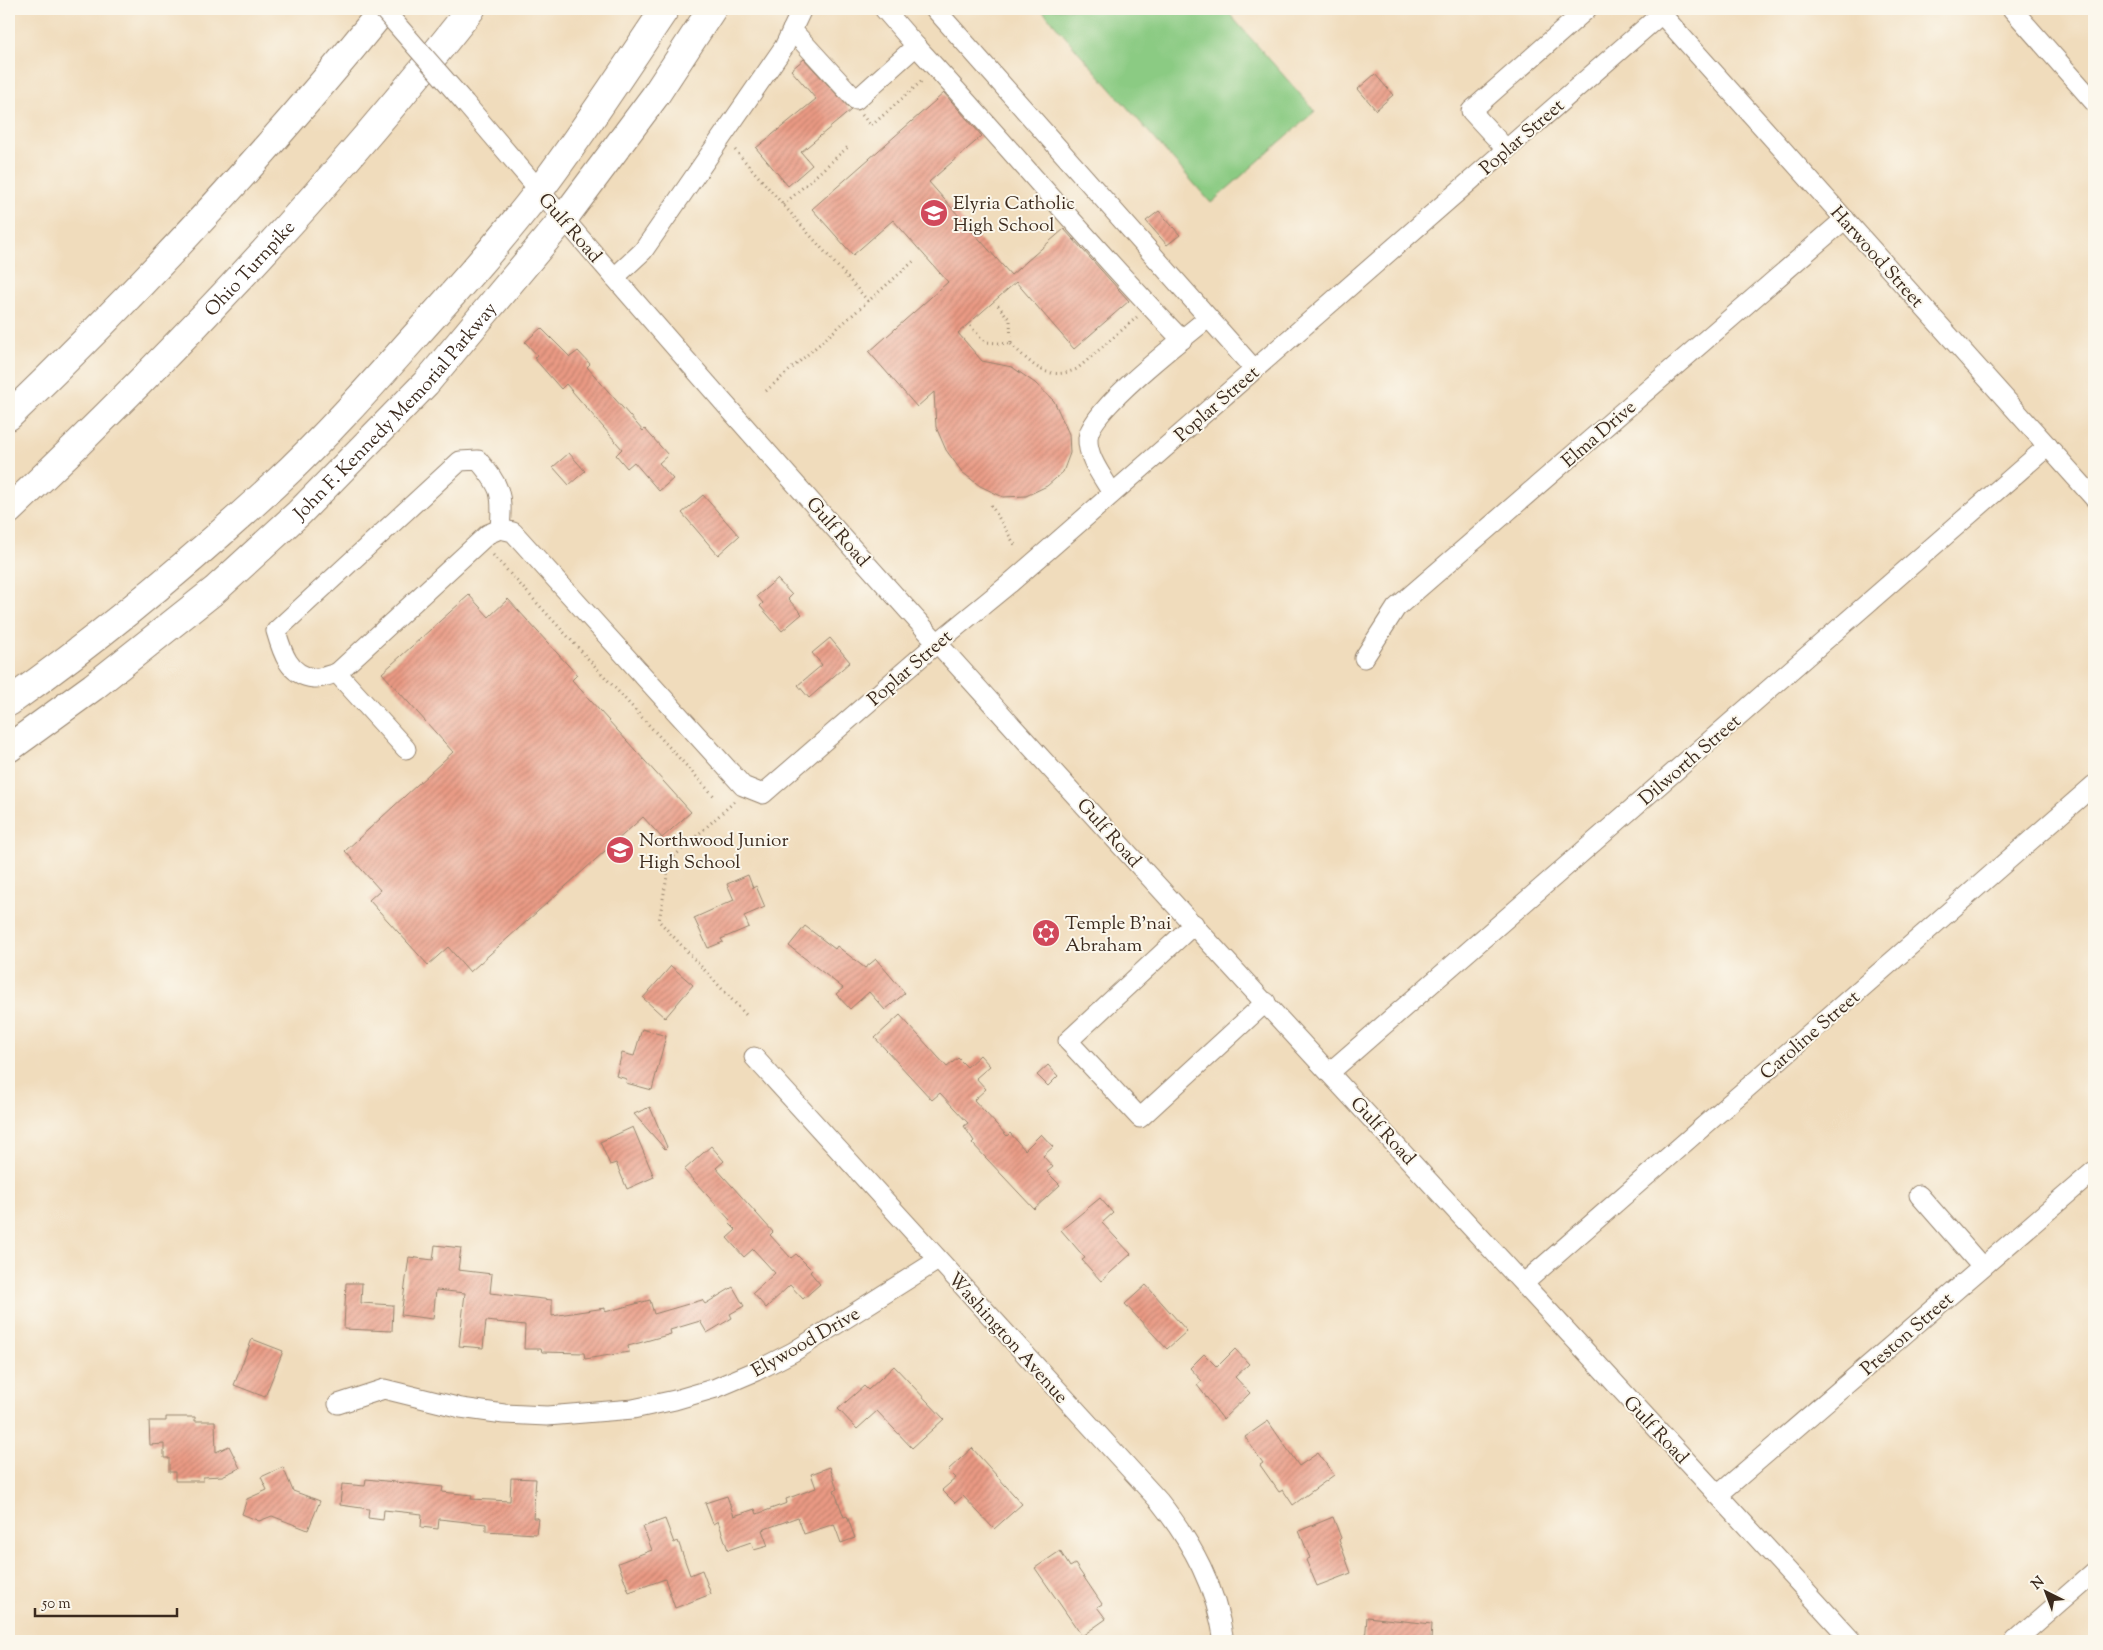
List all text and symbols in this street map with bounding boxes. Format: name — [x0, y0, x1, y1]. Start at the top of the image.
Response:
street label: Poplar Street — [1474, 93, 1571, 182]
street label: Gulf Road — [531, 188, 607, 270]
place label: Elyria Catholic High School — [953, 191, 1075, 240]
school or university icon: Elyria Catholic High School — [919, 198, 949, 228]
street label: Harwood Street — [1823, 201, 1930, 315]
street label: Ohio Turnpike — [199, 215, 303, 324]
street label: John F. Kennedy Memorial Parkway — [288, 297, 505, 528]
street label: Poplar Street — [1169, 360, 1266, 449]
street label: Elma Drive — [1556, 395, 1643, 475]
street label: Gulf Road — [799, 492, 875, 574]
street label: Poplar Street — [862, 624, 959, 713]
street label: Dilworth Street — [1634, 709, 1748, 813]
street label: Gulf Road — [1070, 793, 1147, 875]
place label: Northwood Junior High School — [639, 828, 789, 877]
school or university icon: Northwood Junior High School — [605, 835, 635, 865]
place label: Temple B'nai Abraham — [1065, 911, 1171, 960]
synagogue icon: Temple B'nai Abraham — [1031, 918, 1061, 948]
street label: Caroline Street — [1755, 984, 1867, 1087]
street label: Gulf Road — [1343, 1091, 1421, 1172]
street label: Washington Avenue — [941, 1267, 1074, 1411]
street label: Preston Street — [1855, 1287, 1960, 1383]
street label: Elywood Drive — [747, 1301, 866, 1385]
street label: Gulf Road — [1616, 1390, 1694, 1471]
north arrow — [2020, 1568, 2070, 1618]
text: N — [2028, 1573, 2049, 1595]
scale bar — [35, 1585, 178, 1617]
text: 50 m — [41, 1594, 71, 1615]

